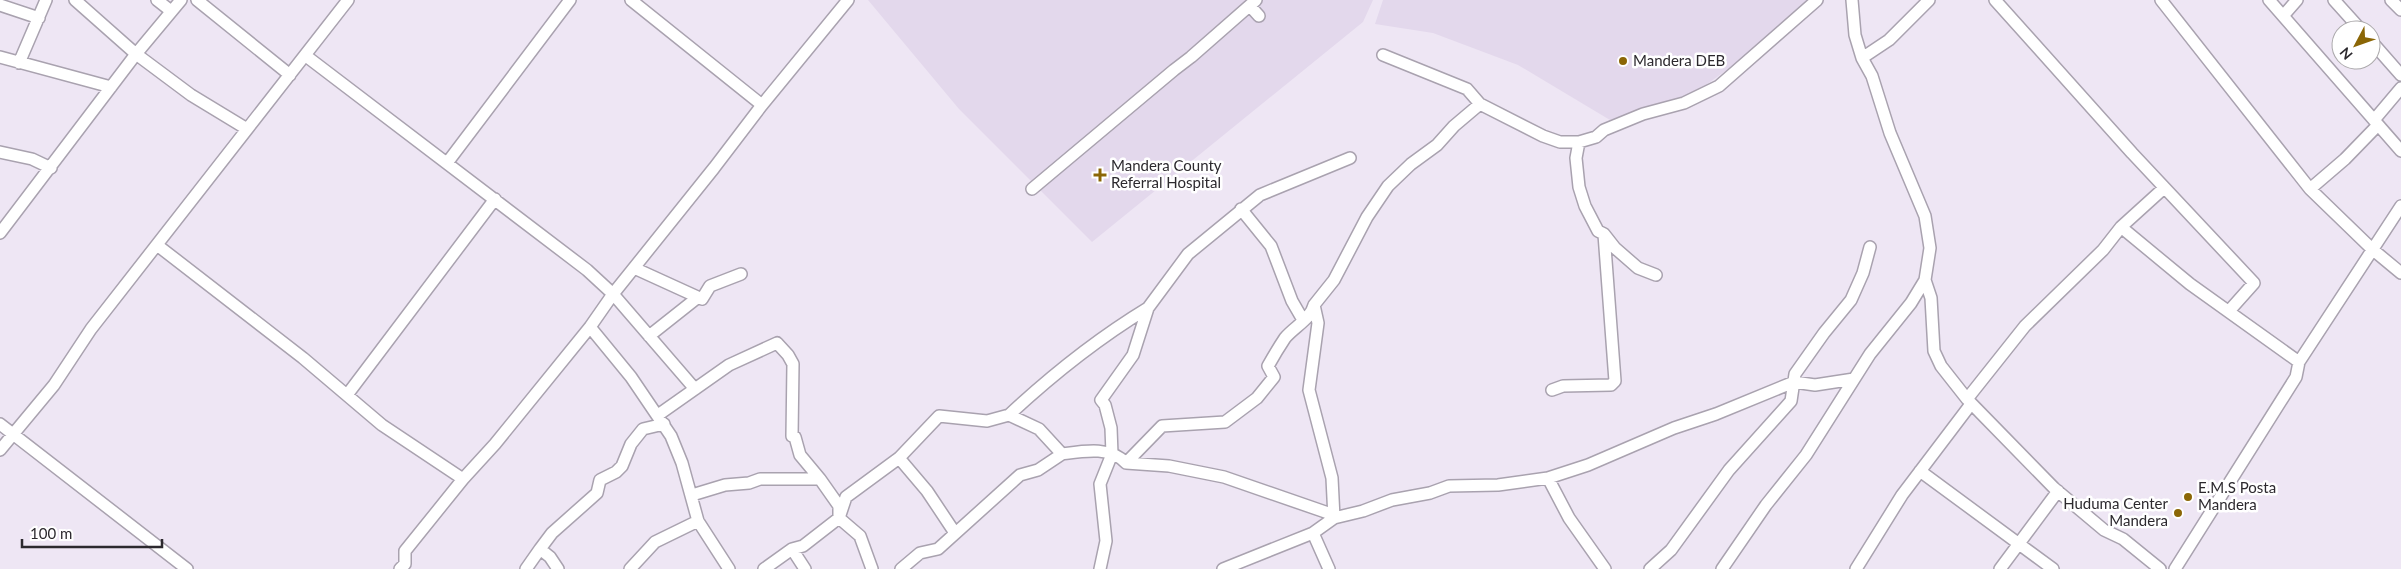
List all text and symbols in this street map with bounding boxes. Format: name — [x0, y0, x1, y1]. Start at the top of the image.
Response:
north arrow — [2331, 20, 2381, 70]
text: N — [2336, 44, 2356, 64]
place label: Mandera DEB — [1633, 51, 1725, 69]
marker: Mandera DEB — [1617, 55, 1629, 67]
place label: Mandera County Referral Hospital — [1111, 156, 1222, 191]
marker: Mandera County Referral Hospital — [1093, 168, 1107, 182]
place label: E.M.S Posta Mandera — [2198, 478, 2276, 513]
marker: E.M.S Posta Mandera — [2182, 491, 2194, 503]
place label: Huduma Center Mandera — [2063, 494, 2169, 529]
marker: Huduma Center Mandera — [2172, 507, 2184, 519]
scale bar — [22, 516, 162, 548]
text: 100 m — [30, 524, 72, 542]

